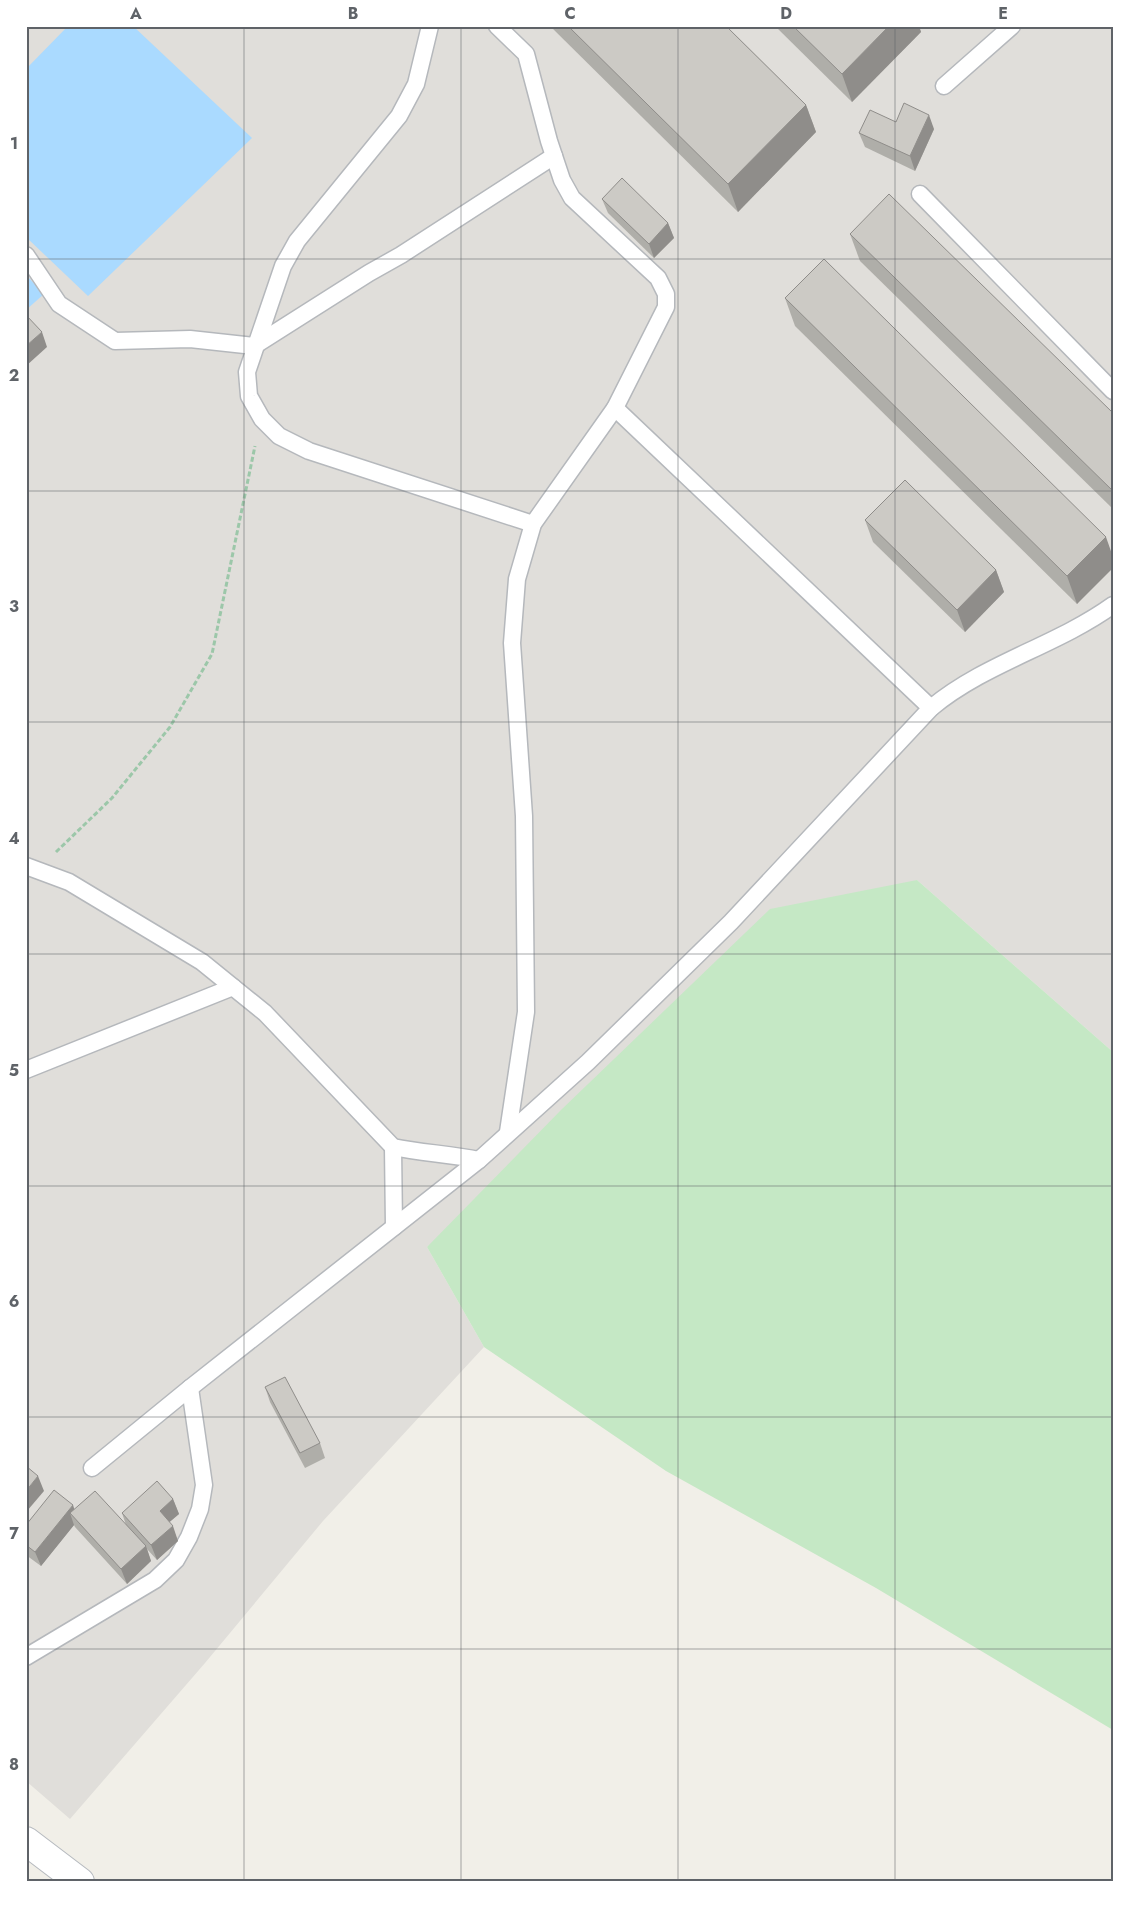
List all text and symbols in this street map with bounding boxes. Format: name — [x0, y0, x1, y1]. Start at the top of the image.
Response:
text: A — [129, 2, 142, 25]
text: B — [348, 2, 358, 25]
text: C — [564, 2, 576, 25]
text: D — [780, 2, 792, 25]
text: E — [998, 2, 1008, 25]
text: 1 — [10, 132, 18, 155]
text: 2 — [9, 364, 19, 387]
text: 3 — [9, 595, 19, 618]
text: 4 — [8, 827, 20, 850]
text: 5 — [9, 1059, 19, 1082]
text: 6 — [9, 1290, 19, 1313]
text: 7 — [9, 1522, 19, 1545]
text: 8 — [9, 1753, 19, 1776]

